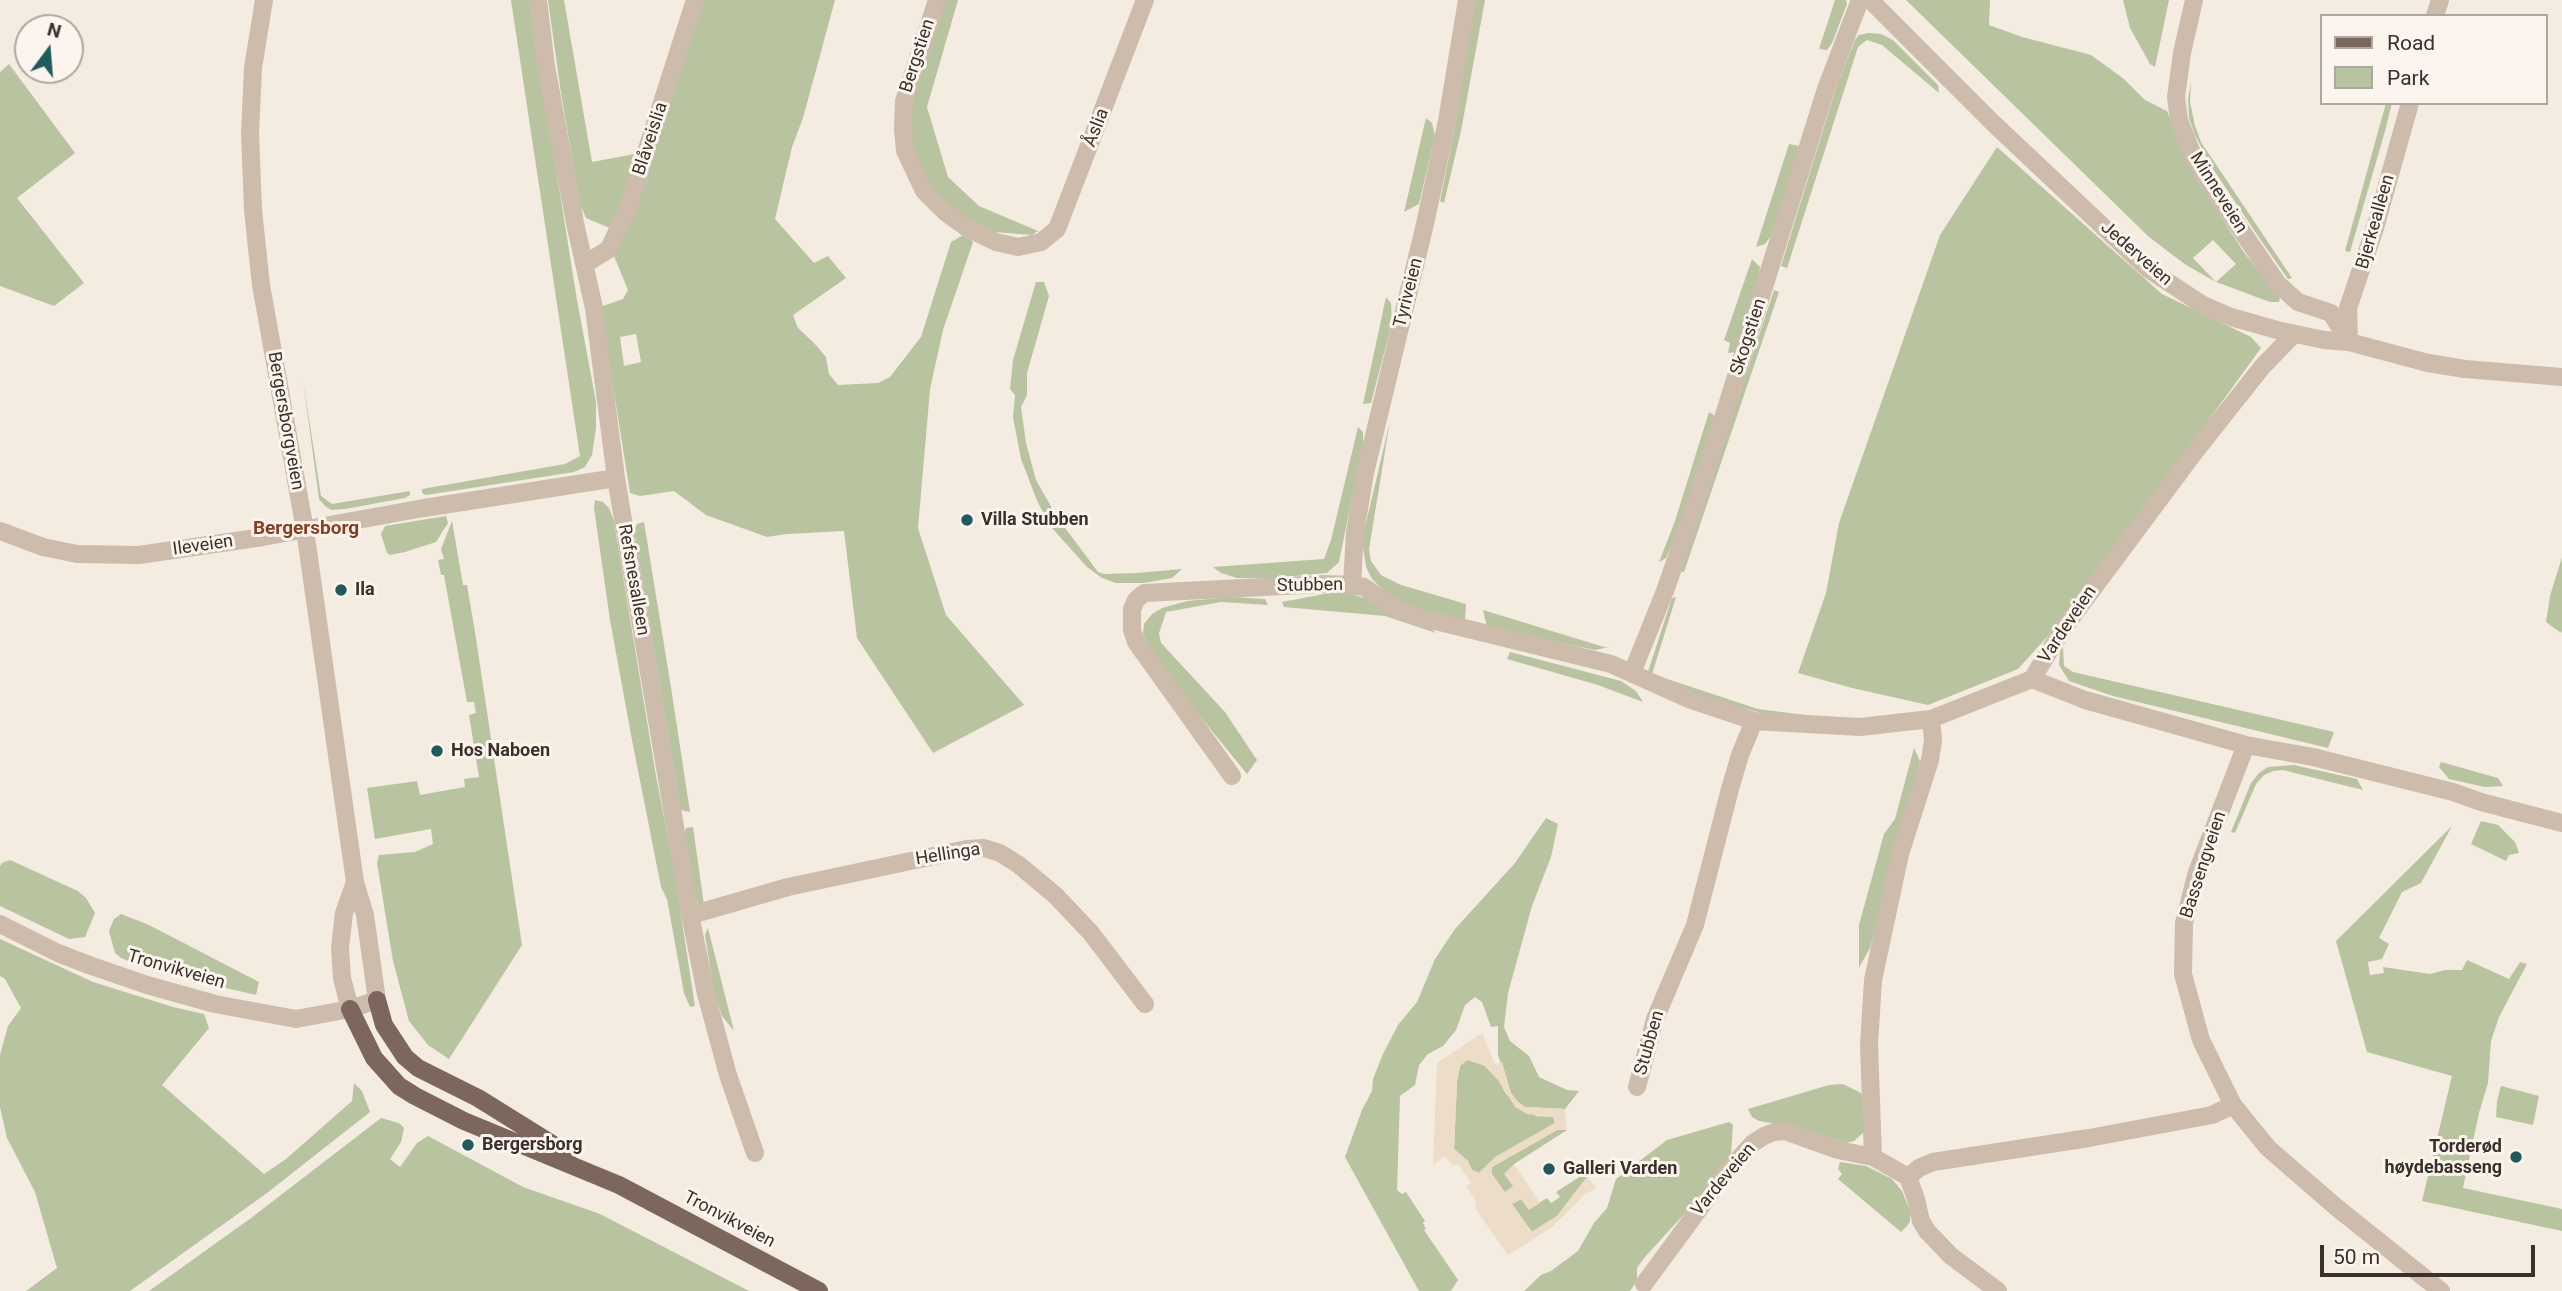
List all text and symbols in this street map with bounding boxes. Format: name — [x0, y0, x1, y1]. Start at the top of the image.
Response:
north arrow — [14, 14, 84, 84]
legend — [2320, 14, 2548, 105]
text: N — [45, 17, 64, 43]
street label: Bergstien — [896, 17, 940, 95]
text: Road — [2387, 31, 2435, 55]
text: Park — [2387, 66, 2429, 90]
street label: Blåveislia — [629, 100, 673, 178]
street label: Åslia — [1080, 106, 1114, 150]
street label: Minneveien — [2185, 149, 2251, 237]
street label: Bjerkeallèen — [2352, 172, 2400, 272]
street label: Jederveien — [2096, 217, 2176, 291]
street label: Tyriveien — [1390, 256, 1428, 330]
street label: Skogstien — [1726, 296, 1772, 378]
street label: Bergersborgveien — [262, 350, 308, 492]
place label: Villa Stubben — [981, 509, 1088, 531]
marker: Villa Stubben — [959, 512, 975, 528]
district label: Bergersborg — [253, 518, 359, 540]
street label: Refsnesalleen — [613, 523, 653, 637]
street label: Ileveien — [171, 531, 235, 561]
street label: Stubben — [1277, 575, 1343, 597]
place label: Ila — [355, 579, 375, 601]
marker: Ila — [333, 582, 349, 598]
street label: Vardeveien — [2034, 582, 2102, 668]
place label: Hos Naboen — [451, 740, 550, 762]
marker: Hos Naboen — [429, 743, 445, 759]
street label: Bassengveien — [2177, 809, 2231, 921]
street label: Hellinga — [914, 839, 982, 871]
street label: Tronvikveien — [125, 946, 227, 994]
street label: Stubben — [1630, 1008, 1670, 1078]
place label: Bergersborg — [482, 1134, 582, 1156]
place label: Torderød høydebasseng — [2385, 1136, 2502, 1178]
marker: Bergersborg — [460, 1137, 476, 1153]
street label: Vardeveien — [1687, 1139, 1761, 1221]
marker: Torderød høydebasseng — [2508, 1149, 2524, 1165]
place label: Galleri Varden — [1563, 1158, 1677, 1180]
marker: Galleri Varden — [1541, 1161, 1557, 1177]
street label: Tronvikveien — [680, 1187, 778, 1253]
scale bar — [2324, 1232, 2539, 1276]
text: 50 m — [2333, 1245, 2380, 1269]

